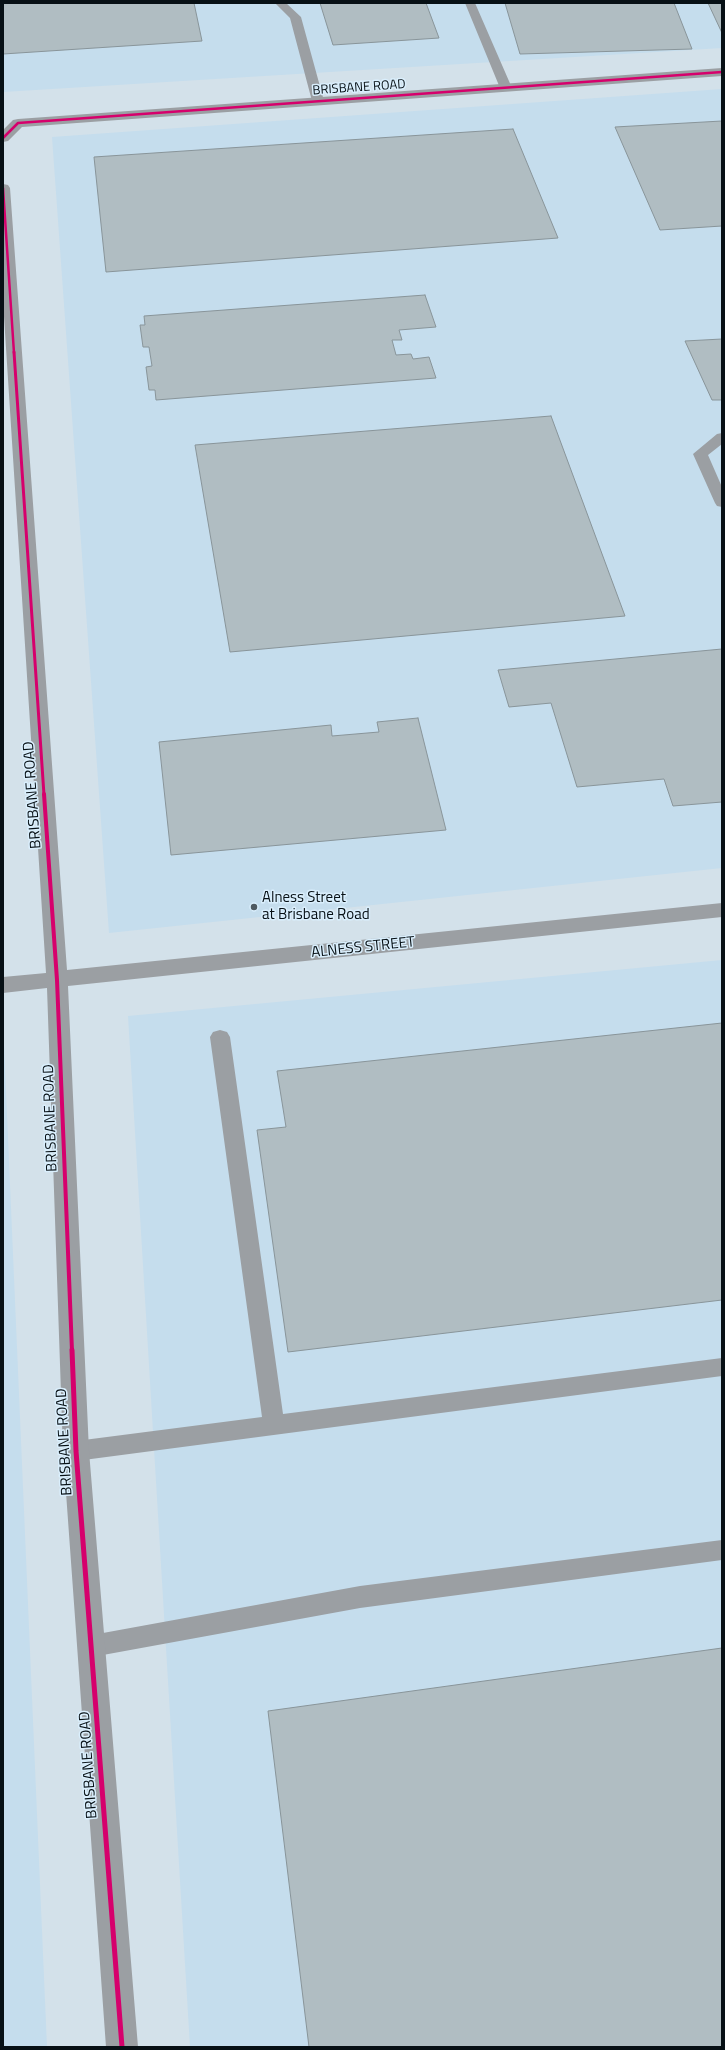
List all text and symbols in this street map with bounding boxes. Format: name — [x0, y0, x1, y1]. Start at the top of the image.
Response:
street label: BRISBANE ROAD — [312, 77, 406, 99]
street label: BRISBANE ROAD — [20, 741, 46, 849]
place label: Alness Street at Brisbane Road — [262, 889, 370, 924]
marker: Alness Street at Brisbane Road — [249, 902, 259, 912]
street label: ALNESS STREET — [310, 934, 416, 962]
street label: BRISBANE ROAD — [40, 1064, 62, 1172]
street label: BRISBANE ROAD — [53, 1388, 77, 1496]
street label: BRISBANE ROAD — [76, 1711, 102, 1819]

